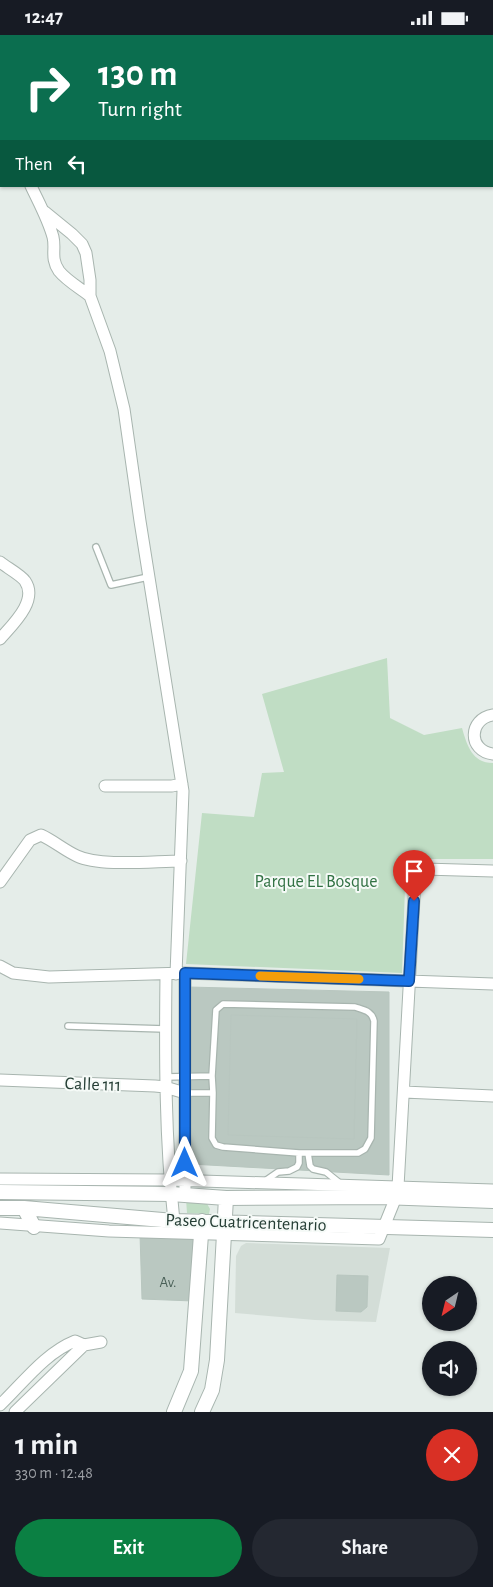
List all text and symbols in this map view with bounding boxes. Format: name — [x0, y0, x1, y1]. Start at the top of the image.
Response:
text: 12:47 — [25, 8, 63, 27]
icon: right — [15, 55, 80, 120]
text: 130 m — [98, 57, 177, 92]
text: Turn right — [98, 98, 182, 120]
icon: left — [63, 150, 91, 178]
text: Then — [15, 155, 53, 174]
pin — [393, 850, 435, 901]
icon: arrive — [400, 857, 428, 885]
park label: Parque EL Bosque — [254, 873, 378, 891]
street label: Calle 111 — [64, 1075, 121, 1095]
position arrow — [158, 1136, 210, 1188]
street label: Paseo Cuatricentenario — [165, 1211, 327, 1235]
house number: Av. — [159, 1275, 177, 1290]
north arrow — [422, 1276, 478, 1331]
map controls — [422, 1276, 477, 1396]
button: sound — [422, 1341, 477, 1396]
button: close — [426, 1429, 478, 1481]
text: 1 min — [15, 1430, 78, 1460]
text: 330 m · 12:48 — [15, 1465, 93, 1481]
button: Exit — [15, 1519, 242, 1577]
button: Share — [252, 1519, 478, 1577]

